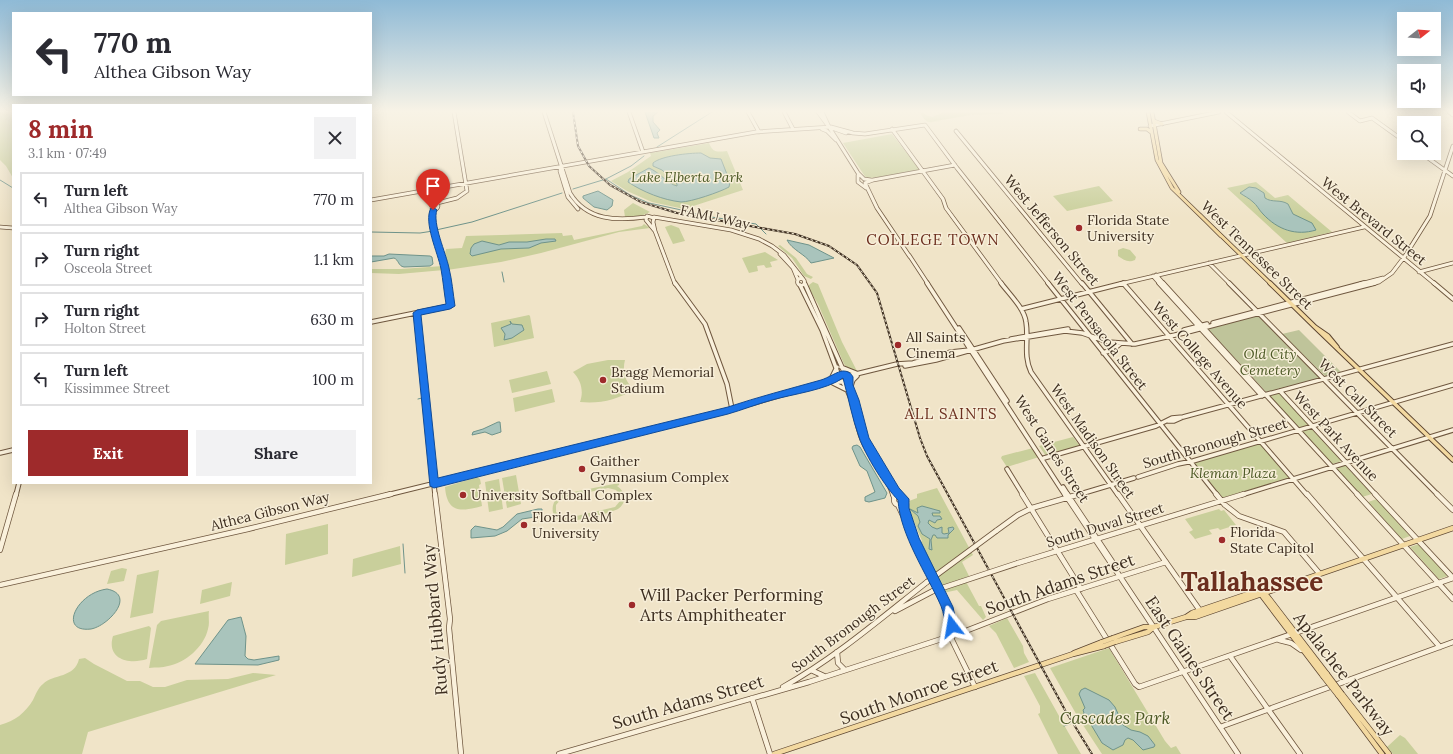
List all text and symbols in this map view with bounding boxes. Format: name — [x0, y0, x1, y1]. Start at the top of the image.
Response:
north arrow — [1397, 12, 1441, 56]
map controls — [1397, 12, 1441, 160]
text: 770 m — [94, 25, 172, 61]
icon: left — [28, 28, 80, 80]
text: Althea Gibson Way — [94, 60, 251, 83]
button: sound — [1397, 64, 1441, 108]
text: 8 min — [28, 114, 93, 145]
button: search — [1397, 116, 1441, 160]
button: close — [314, 117, 356, 159]
text: 3.1 km · 07:49 — [28, 145, 107, 162]
park label: Lake Elberta Park — [631, 168, 743, 186]
pin — [416, 169, 450, 210]
street label: West Jefferson Street — [1000, 171, 1104, 289]
street label: West Brevard Street — [1318, 173, 1431, 269]
icon: arrive — [422, 175, 444, 197]
text: Turn left — [64, 181, 128, 200]
icon: left — [30, 188, 52, 210]
text: 770 m — [313, 190, 354, 209]
street label: West Tennessee Street — [1197, 197, 1317, 313]
text: Althea Gibson Way — [64, 200, 178, 217]
street label: FAMU Way — [678, 201, 752, 233]
place label: Florida State University — [1087, 211, 1170, 245]
marker: Florida State University — [1074, 223, 1084, 233]
district label: COLLEGE TOWN — [866, 230, 1000, 249]
text: Turn right — [64, 241, 140, 260]
icon: right — [30, 248, 52, 270]
text: 1.1 km — [314, 250, 354, 269]
text: Osceola Street — [64, 260, 152, 277]
street label: West Pensacola Street — [1048, 268, 1152, 394]
street label: West College Avenue — [1149, 298, 1252, 413]
text: Turn right — [64, 301, 140, 320]
icon: right — [30, 308, 52, 330]
text: 630 m — [310, 310, 354, 329]
text: Holton Street — [64, 320, 146, 337]
place label: All Saints Cinema — [905, 328, 965, 362]
marker: All Saints Cinema — [893, 340, 903, 350]
park label: Old City Cemetery — [1240, 345, 1300, 379]
street label: West Call Street — [1315, 355, 1402, 442]
text: Turn left — [64, 361, 128, 380]
place label: Bragg Memorial Stadium — [611, 363, 714, 397]
icon: left — [30, 368, 52, 390]
text: 100 m — [313, 370, 354, 389]
marker: Bragg Memorial Stadium — [598, 375, 608, 385]
text: Kissimmee Street — [64, 380, 170, 397]
street label: West Madison Street — [1047, 380, 1140, 502]
street label: West Park Avenue — [1290, 387, 1383, 485]
street label: West Gaines Street — [1011, 392, 1094, 507]
district label: ALL SAINTS — [903, 404, 998, 423]
street label: South Bronough Street — [1141, 414, 1290, 472]
button: Exit — [28, 430, 188, 476]
button: Share — [196, 430, 356, 476]
place label: Gaither Gymnasium Complex — [590, 452, 729, 486]
marker: Gaither Gymnasium Complex — [577, 464, 587, 474]
park label: Kleman Plaza — [1190, 464, 1277, 482]
place label: University Softball Complex — [471, 486, 653, 504]
street label: Althea Gibson Way — [208, 487, 332, 535]
marker: University Softball Complex — [458, 490, 468, 500]
street label: South Duval Street — [1044, 498, 1167, 551]
place label: Florida A&M University — [532, 508, 612, 542]
marker: Florida A&M University — [519, 520, 529, 530]
place label: Florida State Capitol — [1230, 523, 1314, 557]
marker: Florida State Capitol — [1217, 535, 1227, 545]
street label: Rudy Hubbard Way — [417, 543, 453, 697]
street label: South Adams Street — [983, 548, 1138, 620]
district label: Tallahassee — [1181, 565, 1323, 598]
street label: South Bronough Street — [788, 571, 919, 676]
place label: Will Packer Performing Arts Amphitheater — [639, 584, 823, 626]
street label: East Gaines Street — [1140, 592, 1240, 725]
marker: Will Packer Performing Arts Amphitheater — [627, 600, 637, 610]
position arrow — [931, 605, 973, 647]
street label: Apalachee Parkway — [1288, 607, 1399, 740]
street label: South Monroe Street — [837, 654, 1001, 729]
street label: South Adams Street — [610, 670, 767, 734]
park label: Cascades Park — [1060, 707, 1170, 729]

